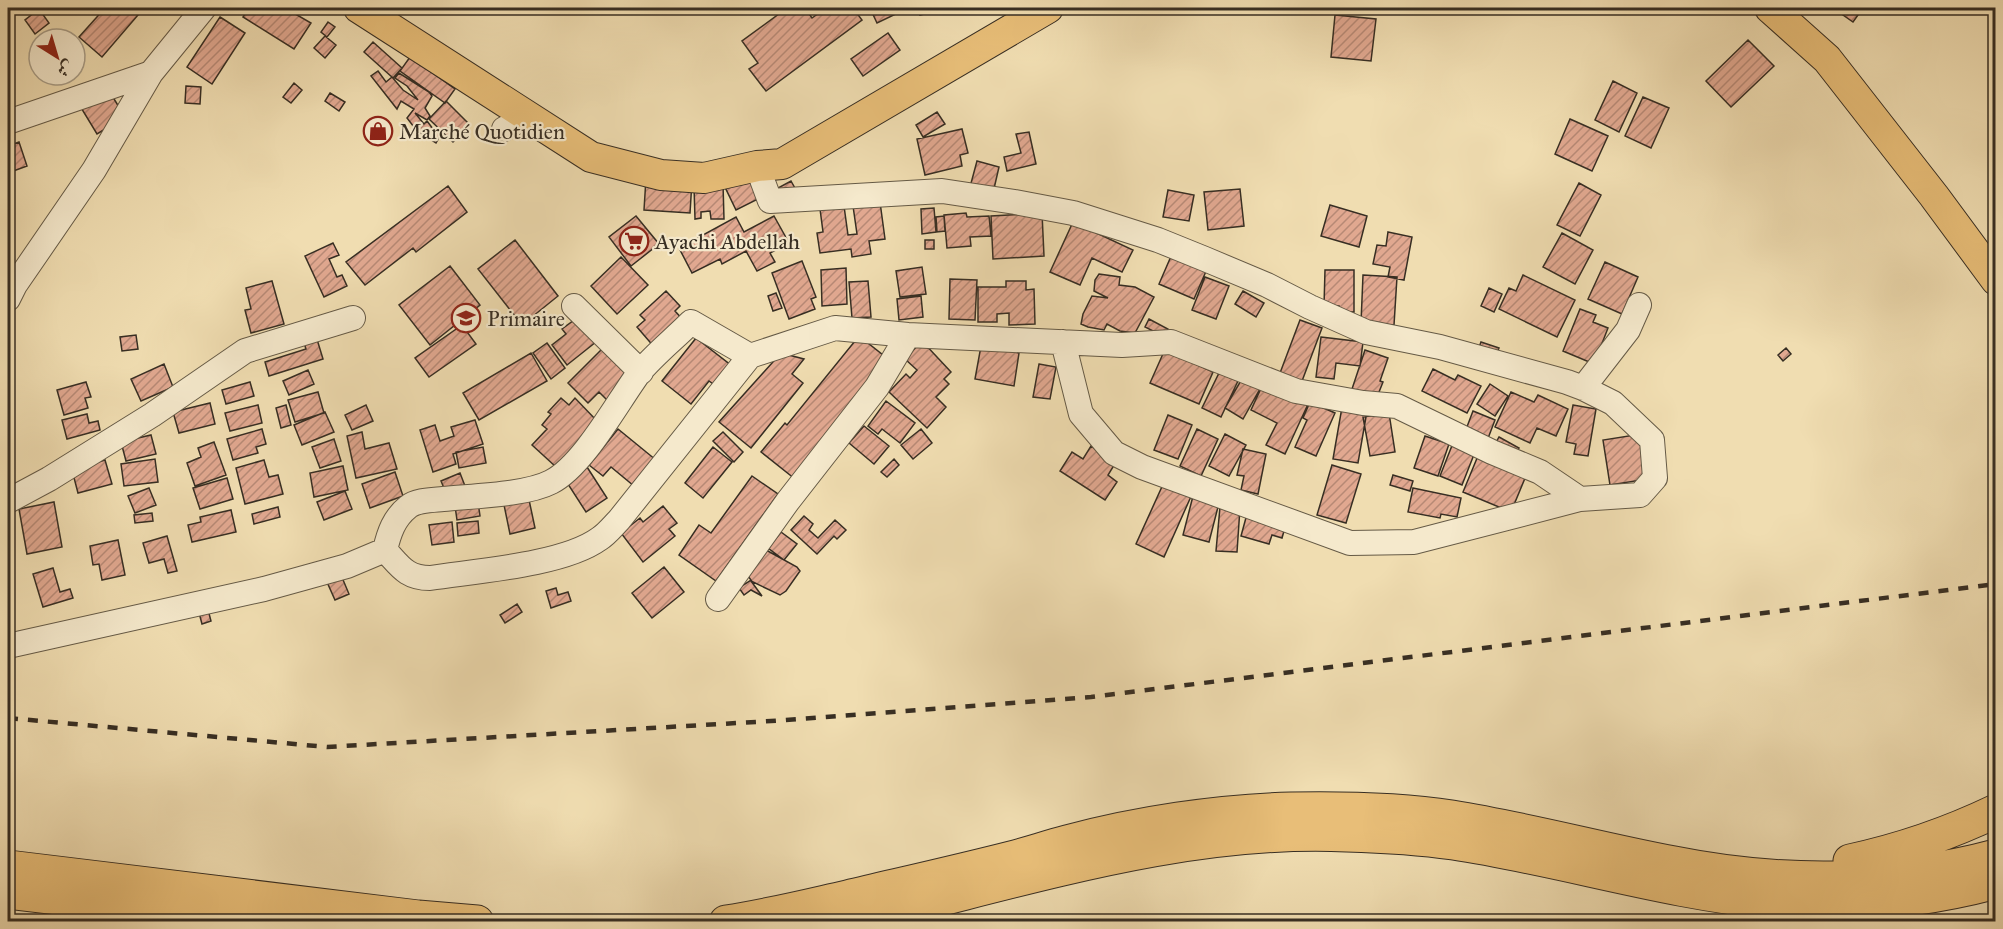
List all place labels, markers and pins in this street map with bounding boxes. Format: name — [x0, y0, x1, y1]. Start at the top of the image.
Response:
shop icon: Marché Quotidien — [362, 115, 394, 147]
place label: Marché Quotidien — [399, 118, 565, 145]
supermarket icon: Ayachi Abdellah — [618, 225, 650, 257]
place label: Ayachi Abdellah — [654, 228, 800, 255]
school or university icon: Primaire — [450, 302, 482, 334]
place label: Primaire — [487, 305, 565, 332]

